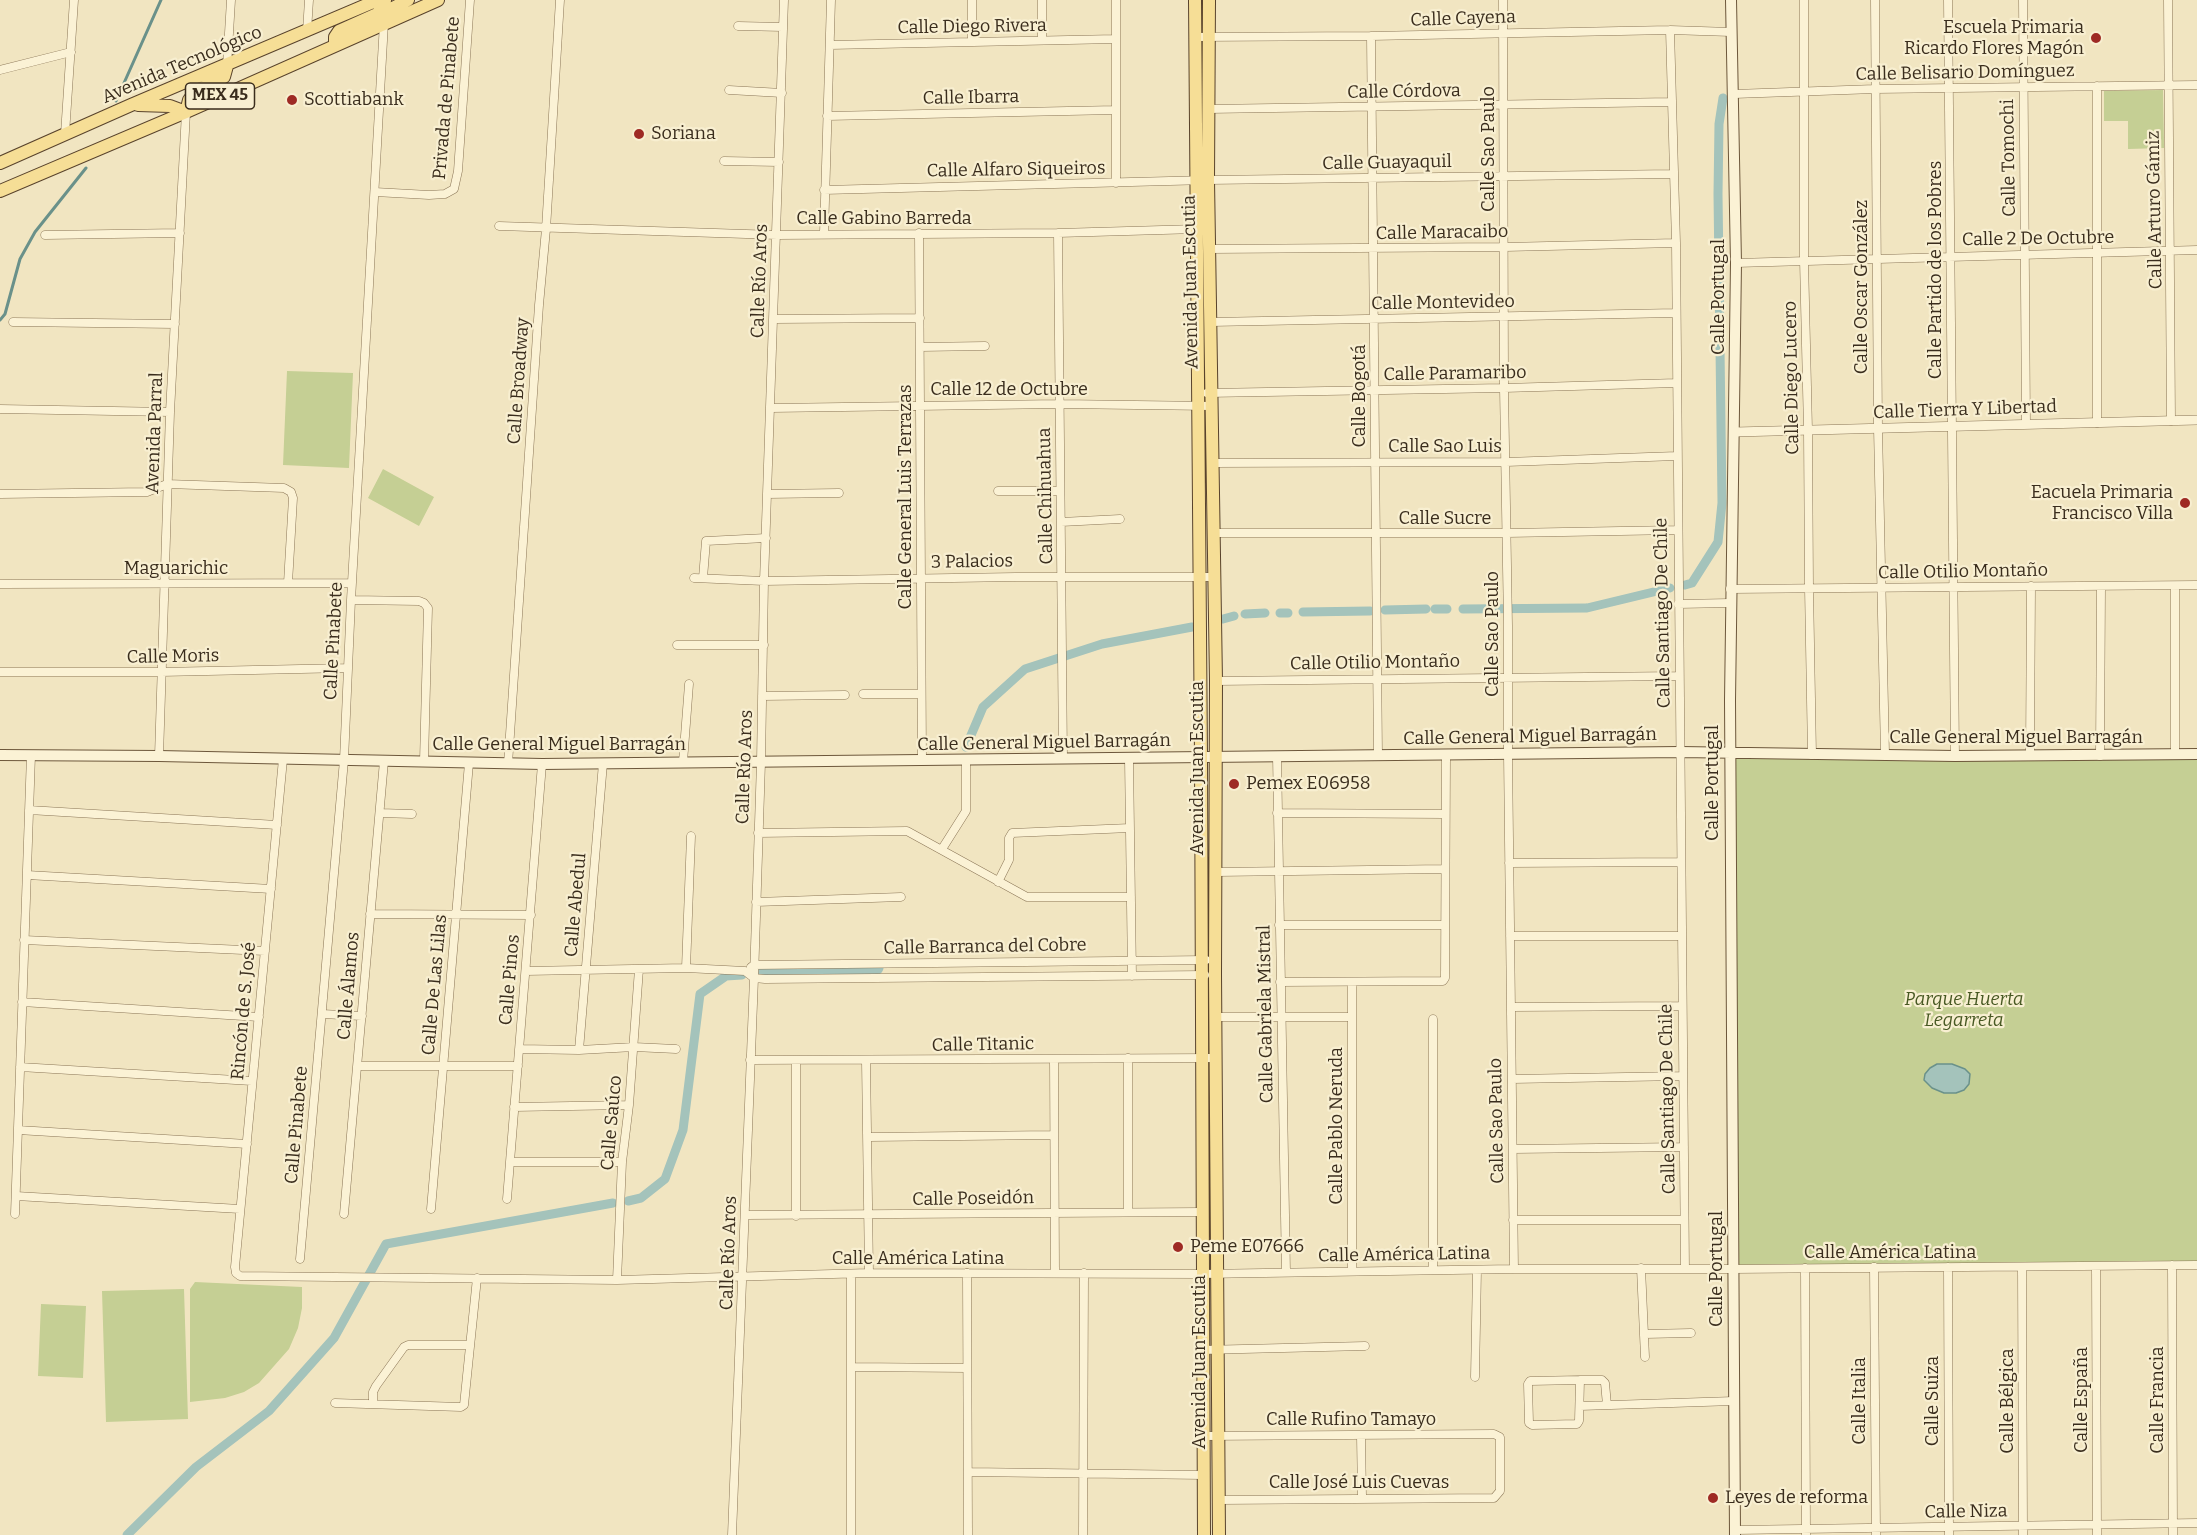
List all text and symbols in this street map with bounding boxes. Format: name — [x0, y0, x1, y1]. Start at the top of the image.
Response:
street label: Calle Cayena — [1410, 6, 1516, 32]
street label: Privada de Pinabete — [429, 15, 465, 181]
street label: Calle Diego Rivera — [897, 15, 1047, 39]
place label: Escuela Primaria Ricardo Flores Magón — [1904, 17, 2084, 60]
street label: Avenida Tecnológico — [99, 22, 265, 108]
marker: Escuela Primaria Ricardo Flores Magón — [2089, 31, 2103, 45]
street label: Calle Belisario Domínguez — [1855, 60, 2075, 86]
street label: Calle Córdova — [1347, 80, 1461, 104]
road number: MEX 45 — [186, 83, 254, 109]
street label: Calle Ibarra — [923, 86, 1019, 110]
street label: Calle Sao Paulo — [1478, 86, 1500, 212]
place label: Scottiabank — [304, 89, 404, 111]
marker: Scottiabank — [285, 93, 299, 107]
street label: Calle Tomochi — [1997, 99, 2021, 217]
place label: Soriana — [651, 123, 716, 145]
marker: Soriana — [632, 127, 646, 141]
street label: Calle Arturo Gámiz — [2143, 131, 2167, 289]
street label: Calle Guayaquil — [1322, 151, 1452, 175]
street label: Calle Alfaro Siqueiros — [926, 158, 1106, 182]
street label: Calle Partido de los Pobres — [1925, 161, 1947, 379]
street label: Avenida Juan Escutia — [1179, 195, 1203, 369]
street label: Calle Oscar González — [1851, 200, 1873, 374]
street label: Calle Gabino Barreda — [796, 208, 972, 230]
street label: Calle Maracaibo — [1376, 221, 1508, 245]
street label: Calle Río Aros — [747, 223, 773, 339]
street label: Calle 2 De Octubre — [1962, 227, 2114, 251]
street label: Calle Portugal — [1708, 239, 1730, 355]
street label: Calle Montevideo — [1371, 291, 1515, 315]
street label: Calle Diego Lucero — [1780, 301, 1804, 455]
street label: Calle Broadway — [504, 317, 534, 445]
street label: Calle Bogotá — [1349, 344, 1371, 448]
street label: Calle Paramaribo — [1383, 362, 1527, 386]
street label: Avenida Parral — [142, 372, 168, 494]
street label: Calle 12 de Octubre — [930, 379, 1088, 401]
street label: Calle General Luis Terrazas — [895, 384, 917, 610]
street label: Calle Tierra Y Libertad — [1873, 396, 2057, 424]
street label: Calle Chihuahua — [1034, 427, 1058, 565]
street label: Calle Sao Luis — [1388, 436, 1502, 458]
place label: Eacuela Primaria Francisco Villa — [2031, 482, 2173, 524]
marker: Eacuela Primaria Francisco Villa — [2178, 496, 2192, 510]
street label: Calle Sucre — [1399, 508, 1491, 530]
street label: Calle Santiago De Chile — [1651, 517, 1675, 709]
street label: 3 Palacios — [931, 550, 1013, 574]
street label: Maguarichic — [124, 558, 228, 580]
street label: Calle Otilio Montaño — [1878, 560, 2048, 584]
street label: Calle Sao Paulo — [1482, 571, 1504, 697]
street label: Calle Pinabete — [320, 581, 348, 701]
street label: Calle Moris — [126, 645, 220, 669]
street label: Calle Otilio Montaño — [1290, 651, 1460, 675]
street label: Avenida Juan Escutia — [1187, 681, 1209, 855]
street label: Calle Río Aros — [732, 709, 758, 825]
street label: Calle General Miguel Barragán — [1403, 724, 1657, 750]
street label: Calle Portugal — [1702, 725, 1724, 841]
street label: Calle General Miguel Barragán — [1889, 727, 2143, 749]
street label: Calle General Miguel Barragán — [917, 730, 1171, 756]
street label: Calle General Miguel Barragán — [432, 734, 686, 756]
place label: Pemex E06958 — [1246, 773, 1371, 795]
marker: Pemex E06958 — [1227, 777, 1241, 791]
street label: Calle Abedul — [561, 852, 591, 958]
street label: Calle De Las Lilas — [418, 914, 452, 1056]
street label: Calle Gabriela Mistral — [1254, 925, 1278, 1103]
street label: Calle Álamos — [334, 931, 364, 1041]
street label: Calle Pinos — [495, 934, 525, 1026]
street label: Calle Barranca del Cobre — [883, 934, 1087, 960]
street label: Rincón de S. José — [227, 941, 261, 1081]
park label: Parque Huerta Legarreta — [1904, 989, 2024, 1032]
street label: Calle Santiago De Chile — [1656, 1003, 1680, 1195]
street label: Calle Titanic — [932, 1033, 1034, 1057]
street label: Calle Pablo Neruda — [1326, 1047, 1348, 1205]
street label: Calle Sao Paulo — [1485, 1058, 1509, 1184]
street label: Calle Pinabete — [281, 1065, 313, 1185]
street label: Calle Saúco — [597, 1074, 627, 1172]
street label: Calle Poseidón — [912, 1187, 1034, 1211]
street label: Calle Río Aros — [716, 1195, 742, 1311]
street label: Calle Portugal — [1706, 1211, 1728, 1327]
place label: Peme E07666 — [1190, 1236, 1304, 1258]
marker: Peme E07666 — [1171, 1240, 1185, 1254]
street label: Calle América Latina — [1804, 1242, 1976, 1264]
street label: Calle América Latina — [1318, 1243, 1490, 1267]
street label: Calle América Latina — [832, 1248, 1004, 1270]
street label: Avenida Juan Escutia — [1189, 1275, 1211, 1449]
street label: Calle Francia — [2147, 1346, 2169, 1454]
street label: Calle España — [2071, 1347, 2093, 1453]
street label: Calle Bélgica — [1997, 1348, 2019, 1454]
street label: Calle Suiza — [1922, 1356, 1944, 1446]
street label: Calle Italia — [1849, 1357, 1871, 1445]
street label: Calle Rufino Tamayo — [1266, 1409, 1436, 1431]
street label: Calle José Luis Cuevas — [1269, 1472, 1449, 1494]
place label: Leyes de reforma — [1725, 1487, 1868, 1509]
marker: Leyes de reforma — [1706, 1491, 1720, 1505]
street label: Calle Niza — [1924, 1500, 2008, 1524]

